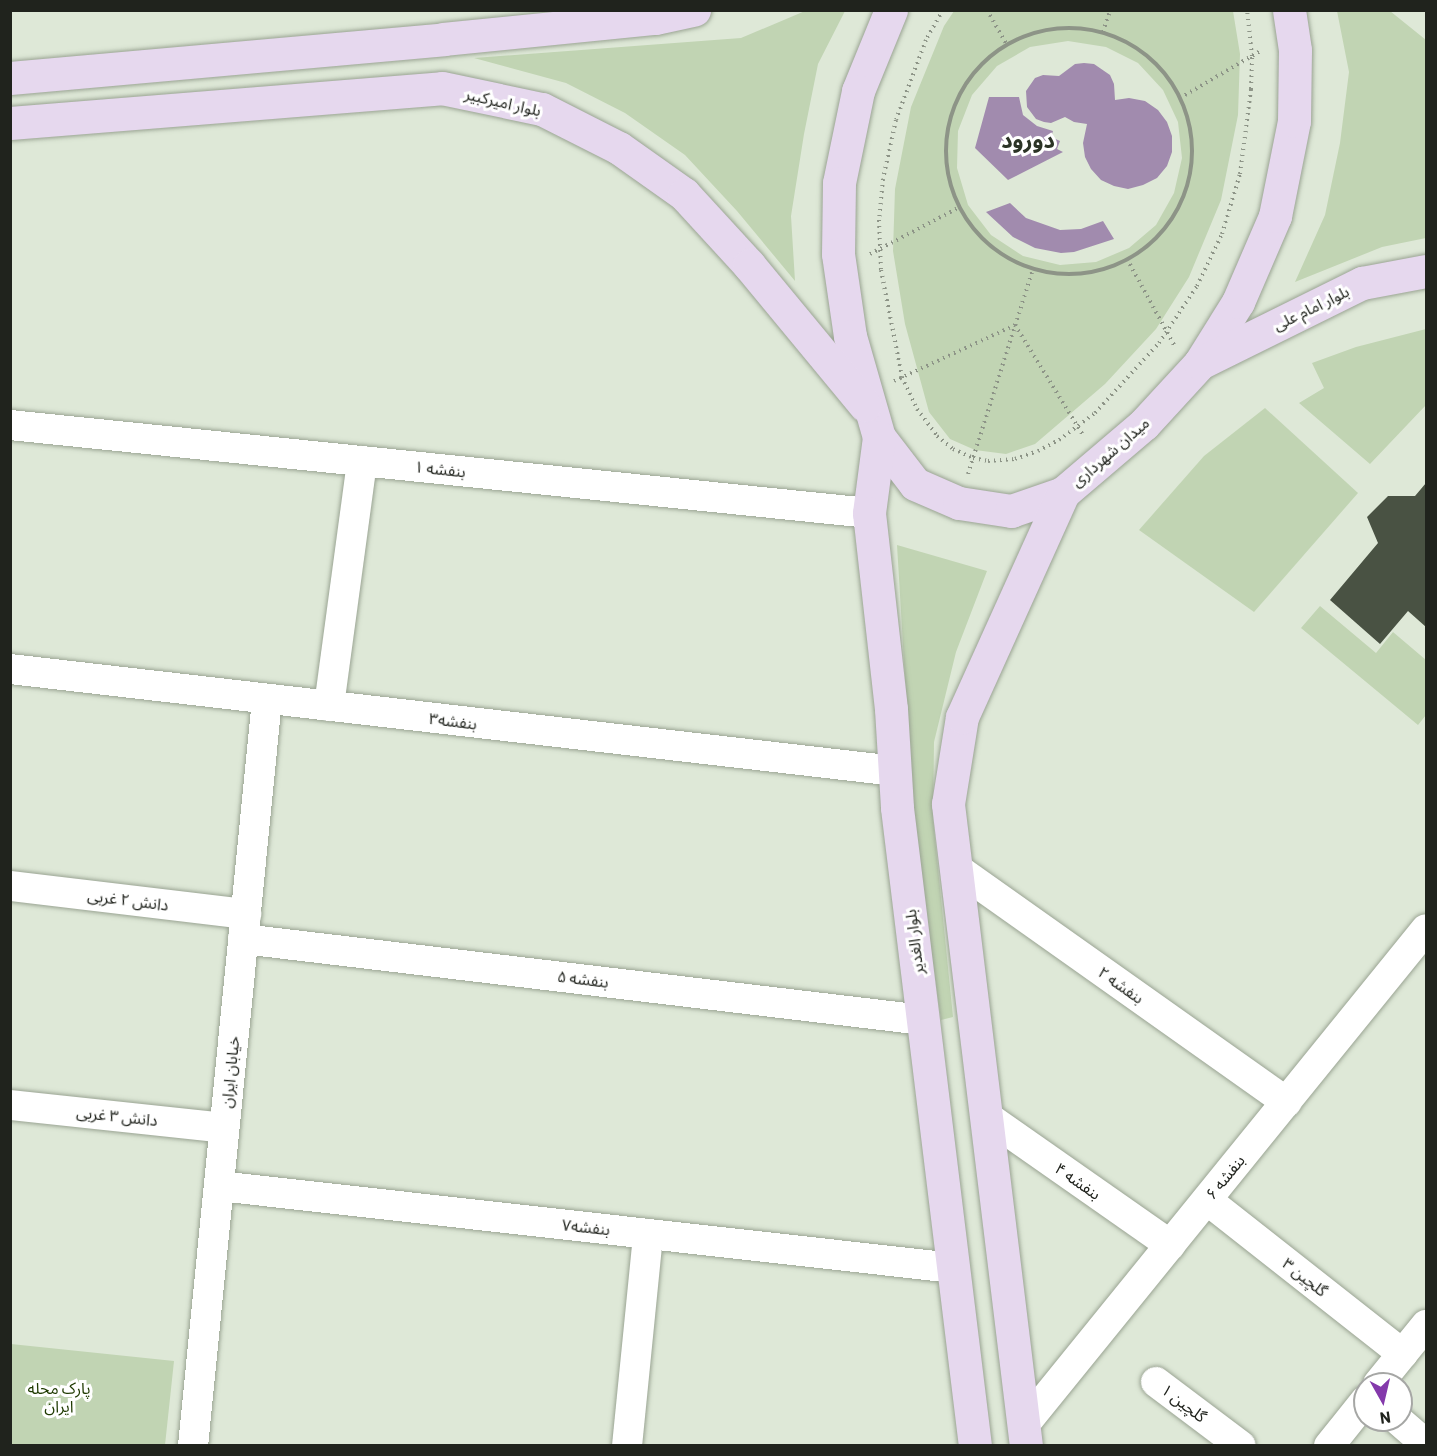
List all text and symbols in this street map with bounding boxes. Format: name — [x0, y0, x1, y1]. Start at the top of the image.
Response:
street label: بلوار امیرکبیر — [463, 84, 543, 120]
district label: دورود — [1001, 127, 1055, 153]
street label: بلوار امام علی — [1270, 281, 1352, 335]
street label: میدان شهرداری — [1067, 413, 1153, 491]
street label: بنفشه ۱ — [413, 457, 467, 481]
street label: بنفشه۳ — [428, 709, 478, 733]
street label: دانش ۲ غربی — [86, 886, 170, 914]
street label: بلوار الغدیر — [900, 908, 928, 976]
street label: بنفشه ۲ — [1094, 962, 1148, 1008]
street label: بنفشه ۵ — [556, 966, 610, 992]
street label: خیابان ایران — [217, 1035, 243, 1109]
street label: دانش ۳ غربی — [75, 1102, 159, 1130]
street label: بنفشه ۶ — [1201, 1151, 1249, 1203]
street label: بنفشه ۴ — [1051, 1158, 1105, 1204]
street label: بنفشه۷ — [561, 1215, 611, 1239]
street label: گلچین ۳ — [1279, 1254, 1331, 1300]
north arrow — [1353, 1372, 1413, 1432]
park label: پارک محله ایران — [27, 1378, 91, 1416]
street label: گلچین ۱ — [1158, 1380, 1210, 1426]
text: N — [1379, 1408, 1392, 1428]

